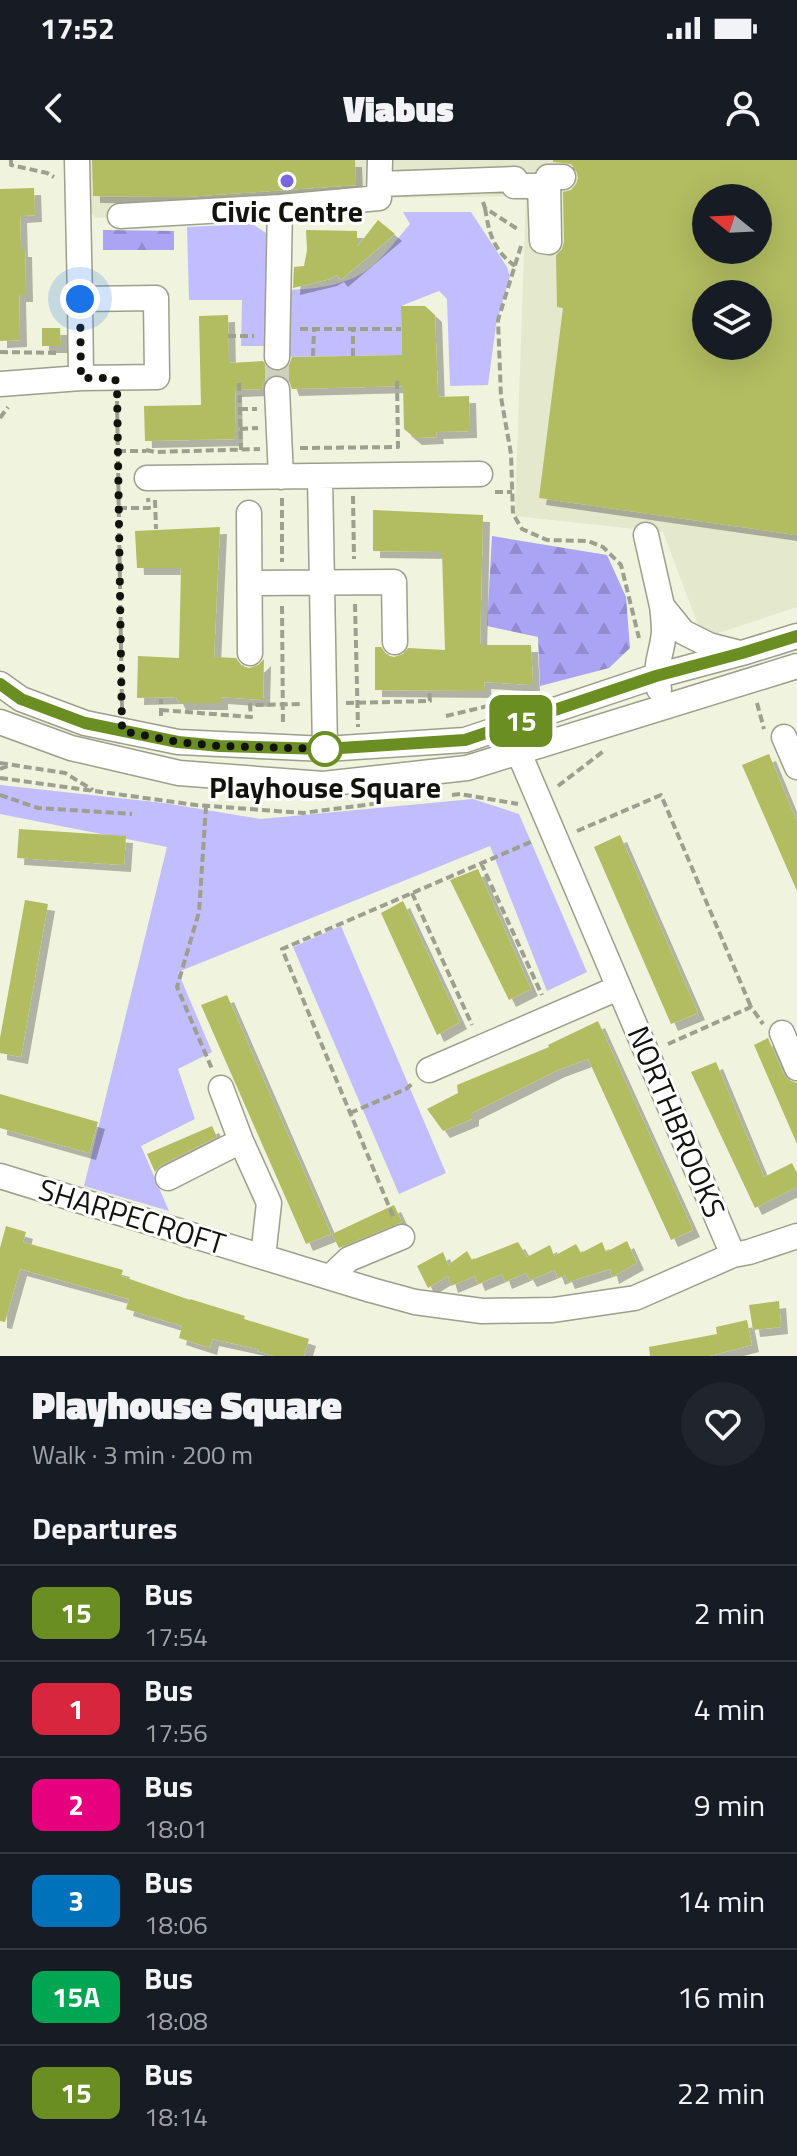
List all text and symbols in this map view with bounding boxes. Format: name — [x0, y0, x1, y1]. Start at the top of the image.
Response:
text: 17:52 — [40, 5, 115, 51]
text: Viabus — [343, 81, 454, 136]
icon: back — [32, 86, 76, 130]
icon: person — [721, 86, 765, 130]
marker: Civic Centre — [278, 172, 296, 190]
north arrow — [692, 184, 772, 264]
map controls — [692, 184, 772, 360]
place label: Civic Centre — [211, 188, 363, 234]
your location — [60, 279, 100, 319]
button: layers — [692, 280, 772, 360]
line badge: 15 — [485, 695, 557, 747]
text: 15 — [505, 699, 537, 742]
marker: Playhouse Square — [308, 732, 342, 766]
place label: Playhouse Square — [209, 764, 441, 810]
street label: NORTHBROOKS — [616, 1019, 738, 1225]
street label: SHARPECROFT — [33, 1166, 232, 1266]
text: Playhouse Square — [32, 1376, 342, 1434]
button: heart — [681, 1382, 765, 1466]
text: Walk · 3 min · 200 m — [32, 1435, 253, 1474]
text: Departures — [32, 1505, 177, 1551]
text: Bus — [144, 1571, 193, 1617]
text: 2 min — [694, 1590, 765, 1636]
text: 15 — [60, 1591, 92, 1634]
text: 17:54 — [144, 1617, 208, 1656]
text: Bus — [144, 1667, 193, 1713]
text: 4 min — [694, 1686, 765, 1732]
text: 1 — [68, 1687, 84, 1730]
text: 17:56 — [144, 1713, 208, 1752]
text: Bus — [144, 1763, 193, 1809]
text: 9 min — [694, 1782, 765, 1828]
text: 2 — [68, 1783, 84, 1826]
text: 18:01 — [144, 1809, 208, 1848]
text: Bus — [144, 1859, 193, 1905]
text: 14 min — [677, 1878, 765, 1924]
text: 3 — [68, 1879, 84, 1922]
text: 18:06 — [144, 1905, 208, 1944]
text: Bus — [144, 1955, 193, 2001]
text: 16 min — [677, 1974, 765, 2020]
text: 15A — [52, 1975, 100, 2018]
text: 18:08 — [144, 2001, 208, 2040]
text: Bus — [144, 2051, 193, 2097]
text: 22 min — [677, 2070, 765, 2116]
text: 15 — [60, 2071, 92, 2114]
text: 18:14 — [144, 2097, 208, 2136]

